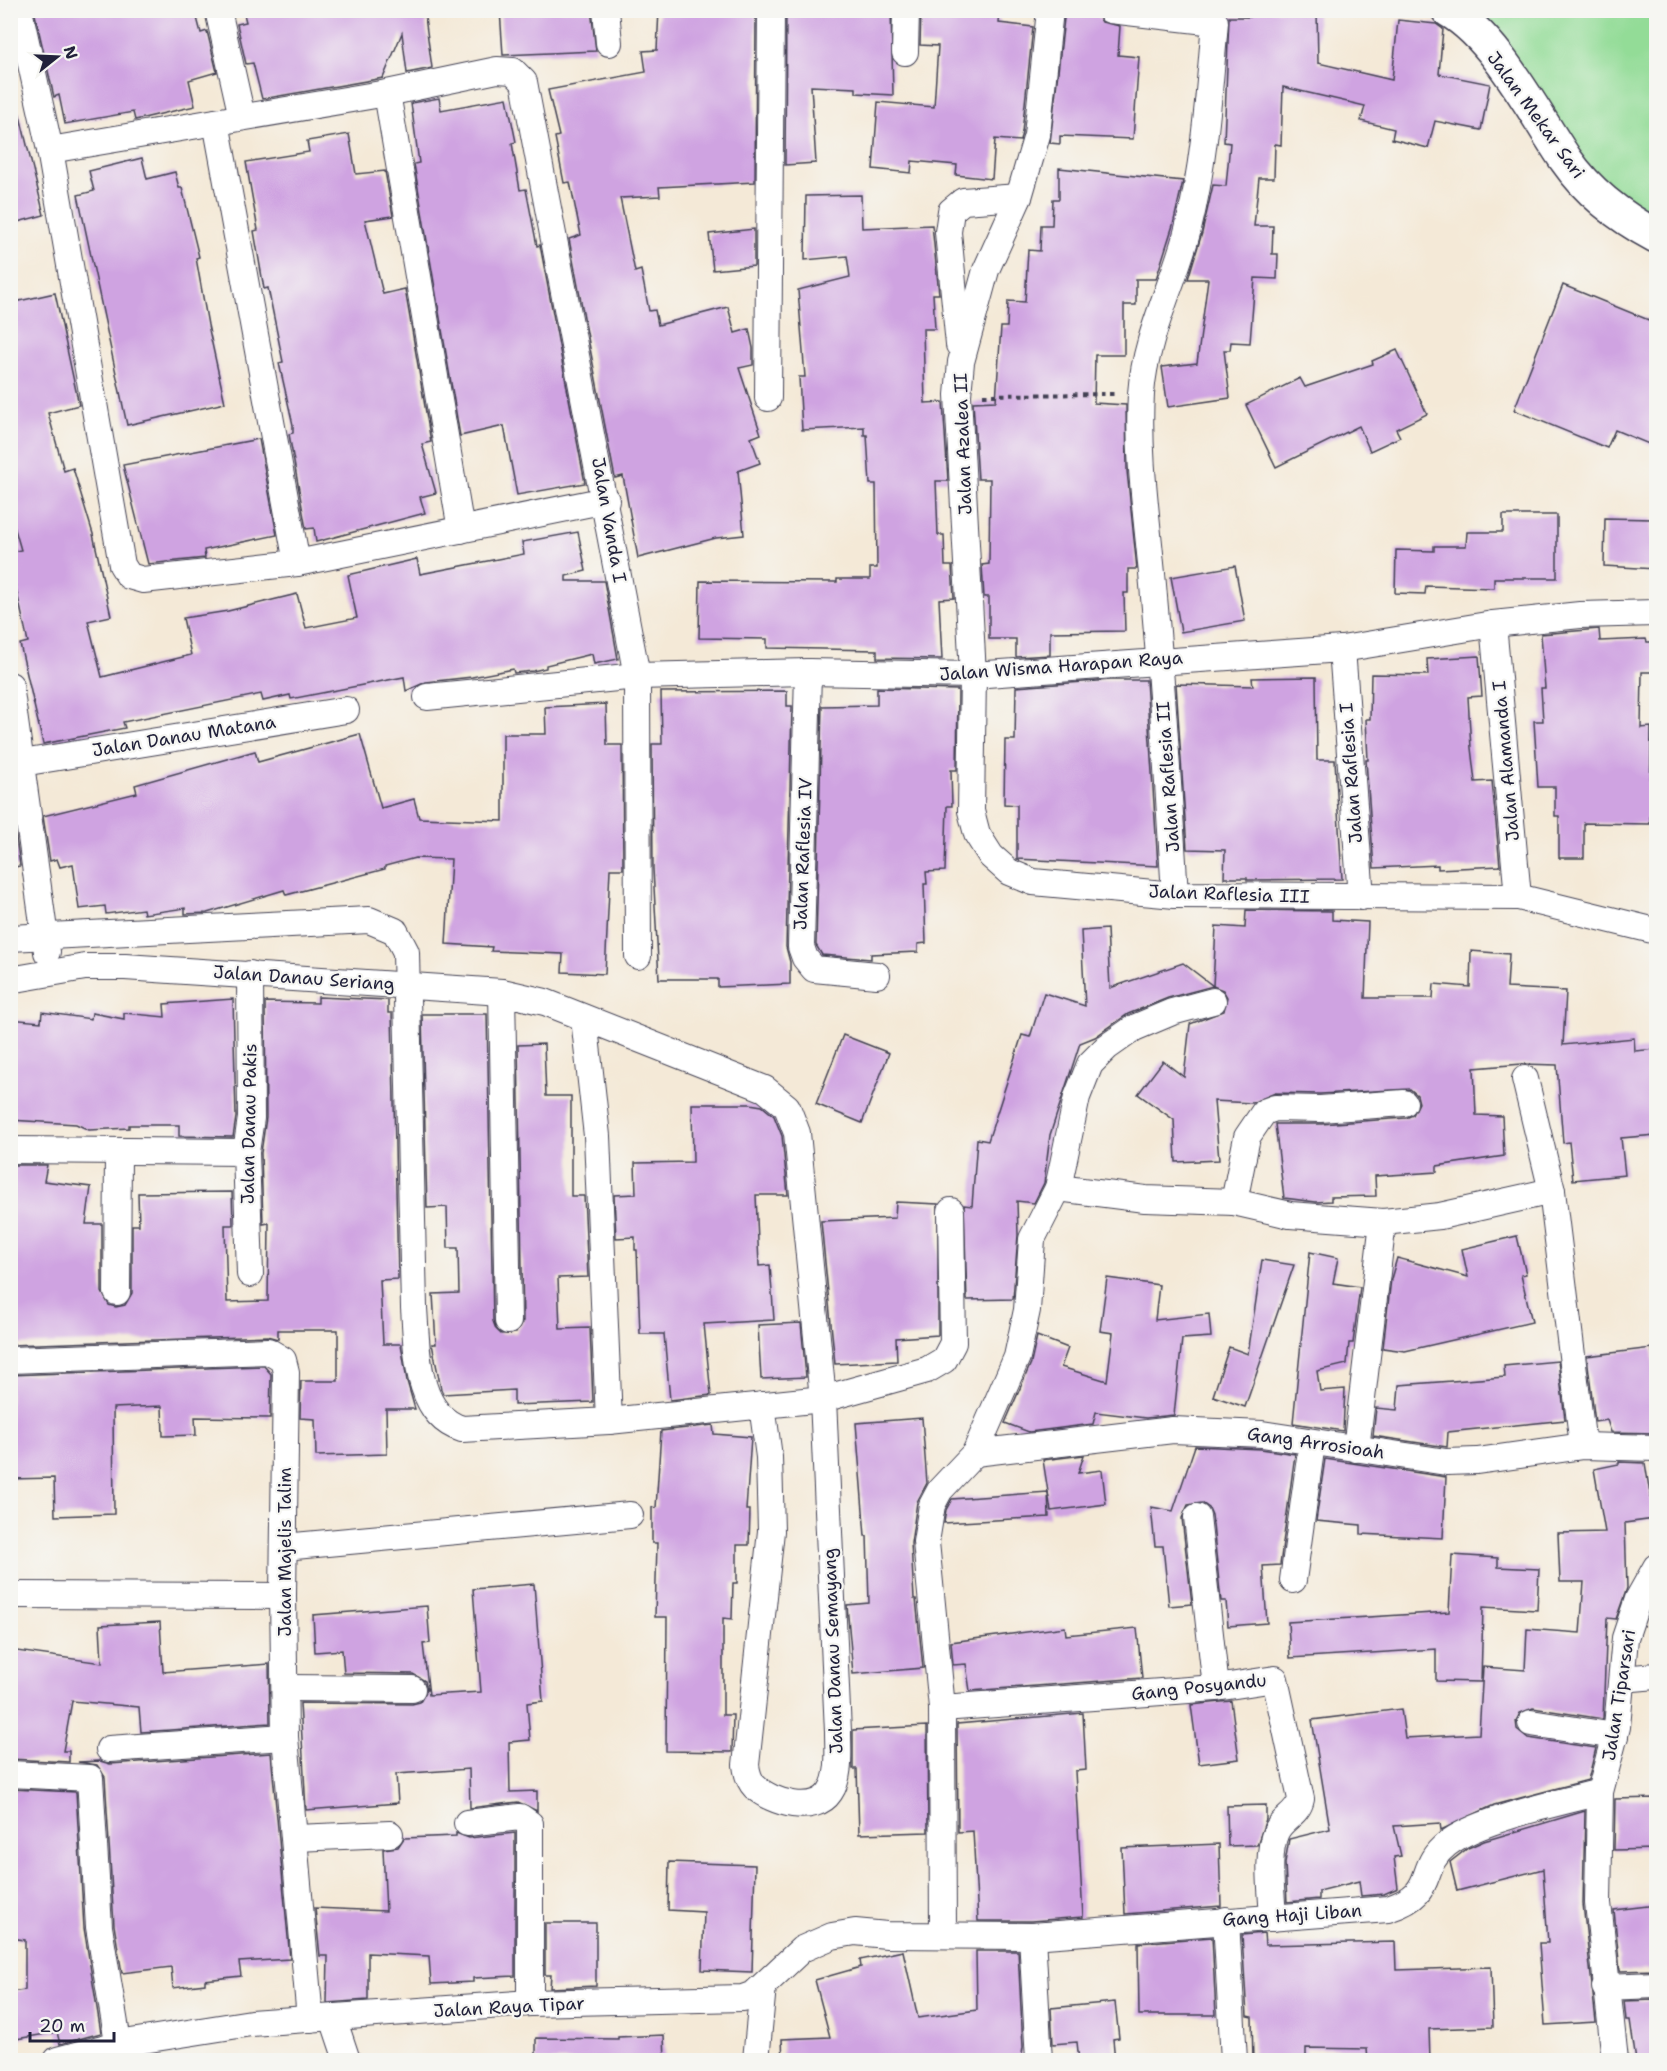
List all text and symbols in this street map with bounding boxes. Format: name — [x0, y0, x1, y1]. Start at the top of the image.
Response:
north arrow — [27, 27, 87, 87]
text: N — [59, 43, 83, 62]
street label: Jalan Mekar Sari — [1482, 47, 1590, 183]
street label: Jalan Azalea II — [949, 372, 977, 515]
street label: Jalan Vanda I — [586, 455, 632, 585]
street label: Jalan Wisma Harapan Raya — [938, 646, 1184, 686]
street label: Jalan Alamanda I — [1487, 680, 1525, 842]
street label: Jalan Raflesia II — [1151, 701, 1185, 853]
street label: Jalan Raflesia I — [1334, 702, 1368, 844]
street label: Jalan Danau Matana — [90, 710, 278, 762]
street label: Jalan Raflesia IV — [788, 777, 818, 931]
street label: Jalan Raflesia III — [1148, 879, 1310, 909]
street label: Jalan Danau Seriang — [212, 960, 396, 996]
street label: Jalan Danau Pakis — [236, 1043, 262, 1205]
street label: Gang Arrosioah — [1246, 1421, 1386, 1465]
street label: Jalan Majelis Talim — [273, 1467, 297, 1637]
street label: Jalan Danau Semayang — [817, 1548, 849, 1754]
street label: Jalan Tiparsari — [1597, 1628, 1641, 1762]
street label: Gang Posyandu — [1130, 1668, 1268, 1706]
street label: Gang Haji Liban — [1221, 1898, 1363, 1932]
street label: Jalan Raya Tipar — [433, 1991, 585, 2023]
scale bar — [30, 2005, 114, 2043]
text: 20 m — [39, 2014, 85, 2038]

